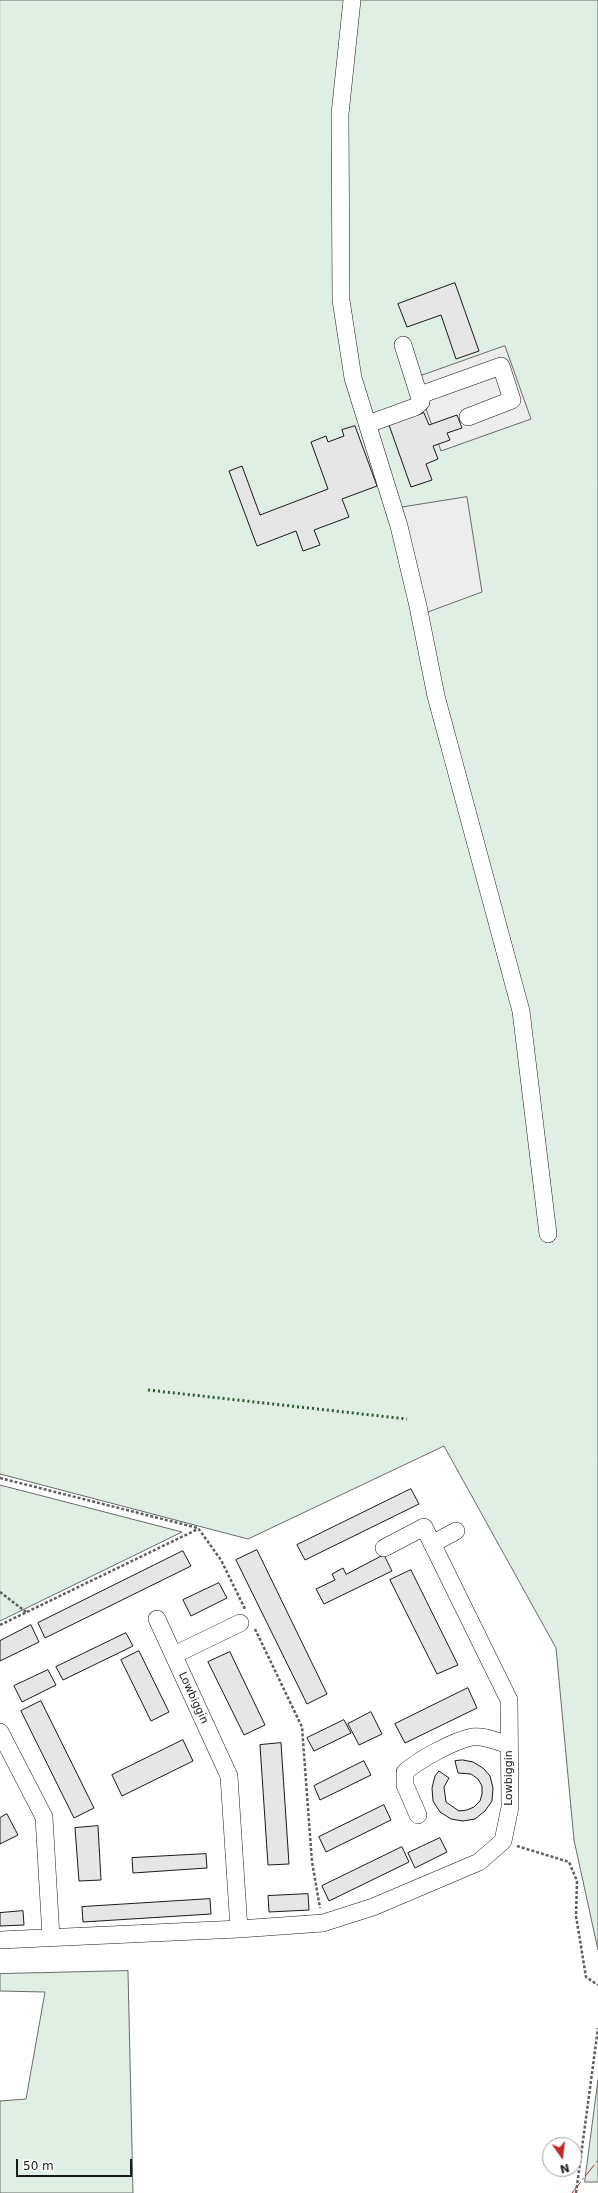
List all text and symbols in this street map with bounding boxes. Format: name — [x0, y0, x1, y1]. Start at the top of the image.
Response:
street label: Lowbiggin — [175, 1670, 211, 1726]
street label: Lowbiggin — [502, 1750, 516, 1806]
north arrow — [542, 2137, 582, 2177]
scale bar — [18, 2151, 134, 2177]
text: 50 m — [23, 2159, 54, 2173]
text: N — [559, 2161, 571, 2176]

